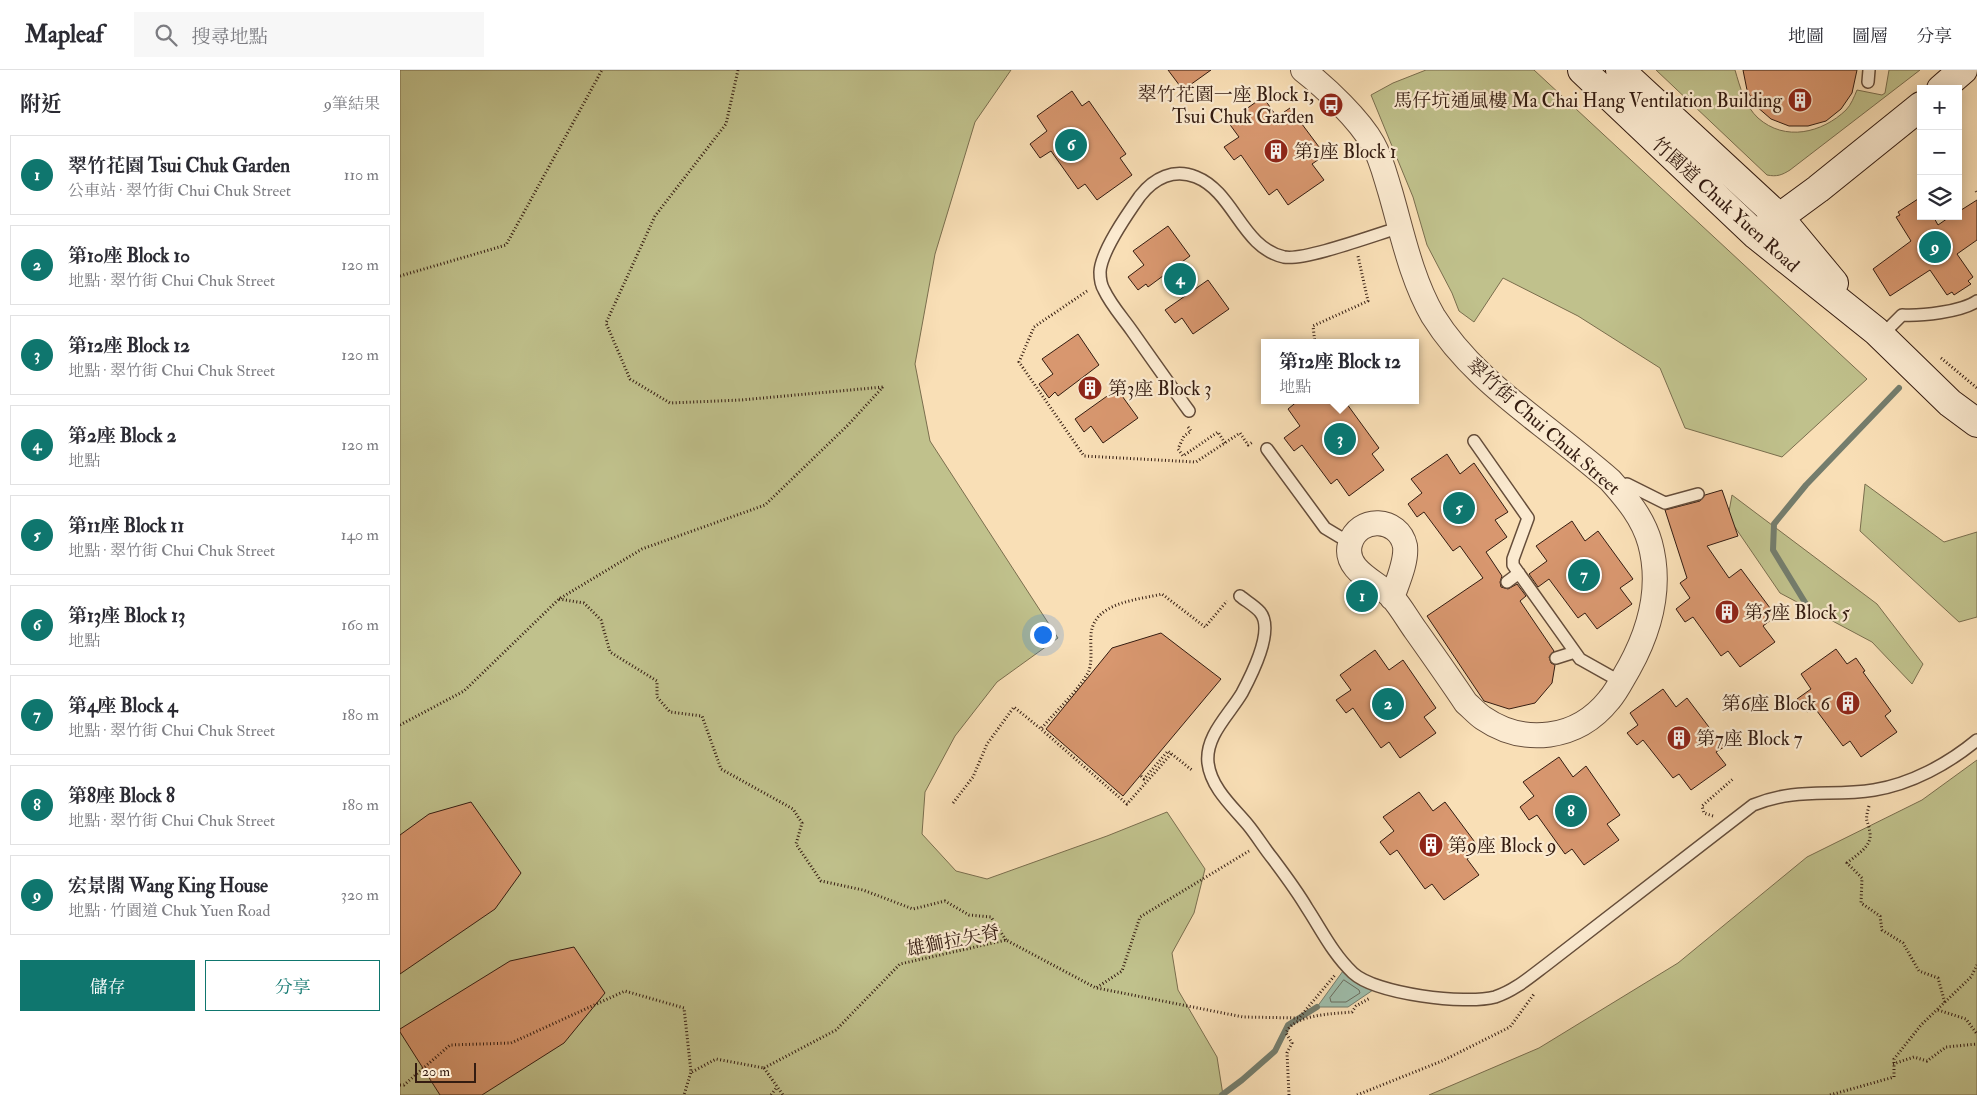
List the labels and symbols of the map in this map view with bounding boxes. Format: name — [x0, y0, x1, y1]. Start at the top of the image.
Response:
place label: 翠竹花園一座 Block 1, Tsui Chuk Garden — [1138, 83, 1314, 129]
building icon: 馬仔坑通風樓 Ma Chai Hang Ventilation Building — [1787, 87, 1813, 113]
place label: 馬仔坑通風樓 Ma Chai Hang Ventilation Building — [1394, 89, 1783, 113]
bus stop icon: 翠竹花園一座 Block 1, Tsui Chuk Garden — [1318, 92, 1344, 118]
pin: 6 — [1055, 126, 1087, 164]
street label: 竹園道 Chuk Yuen Road — [1647, 132, 1805, 278]
building icon: 第1座 Block 1 — [1263, 138, 1289, 164]
place label: 第1座 Block 1 — [1294, 140, 1397, 164]
pin: 9 — [1919, 228, 1951, 266]
pin: 4 — [1164, 260, 1196, 298]
street label: 翠竹街 Chui Chuk Street — [1461, 353, 1625, 500]
building icon: 第3座 Block 3 — [1077, 375, 1103, 401]
place label: 第3座 Block 3 — [1108, 377, 1212, 401]
pin: 3 — [1324, 420, 1356, 458]
pin: 5 — [1443, 489, 1475, 527]
pin: 7 — [1568, 556, 1600, 594]
pin: 1 — [1346, 577, 1378, 615]
building icon: 第5座 Block 5 — [1714, 599, 1740, 625]
place label: 第5座 Block 5 — [1744, 601, 1850, 625]
your location — [1030, 622, 1056, 648]
pin: 2 — [1372, 685, 1404, 723]
building icon: 第6座 Block 6 — [1835, 690, 1861, 716]
place label: 第6座 Block 6 — [1722, 692, 1831, 716]
building icon: 第7座 Block 7 — [1666, 725, 1692, 751]
place label: 第7座 Block 7 — [1696, 727, 1803, 751]
pin: 8 — [1555, 792, 1587, 830]
building icon: 第9座 Block 9 — [1418, 832, 1444, 858]
place label: 第9座 Block 9 — [1448, 834, 1557, 858]
street label: 雄獅拉矢脊 — [904, 920, 1002, 962]
scale bar — [415, 1060, 476, 1083]

